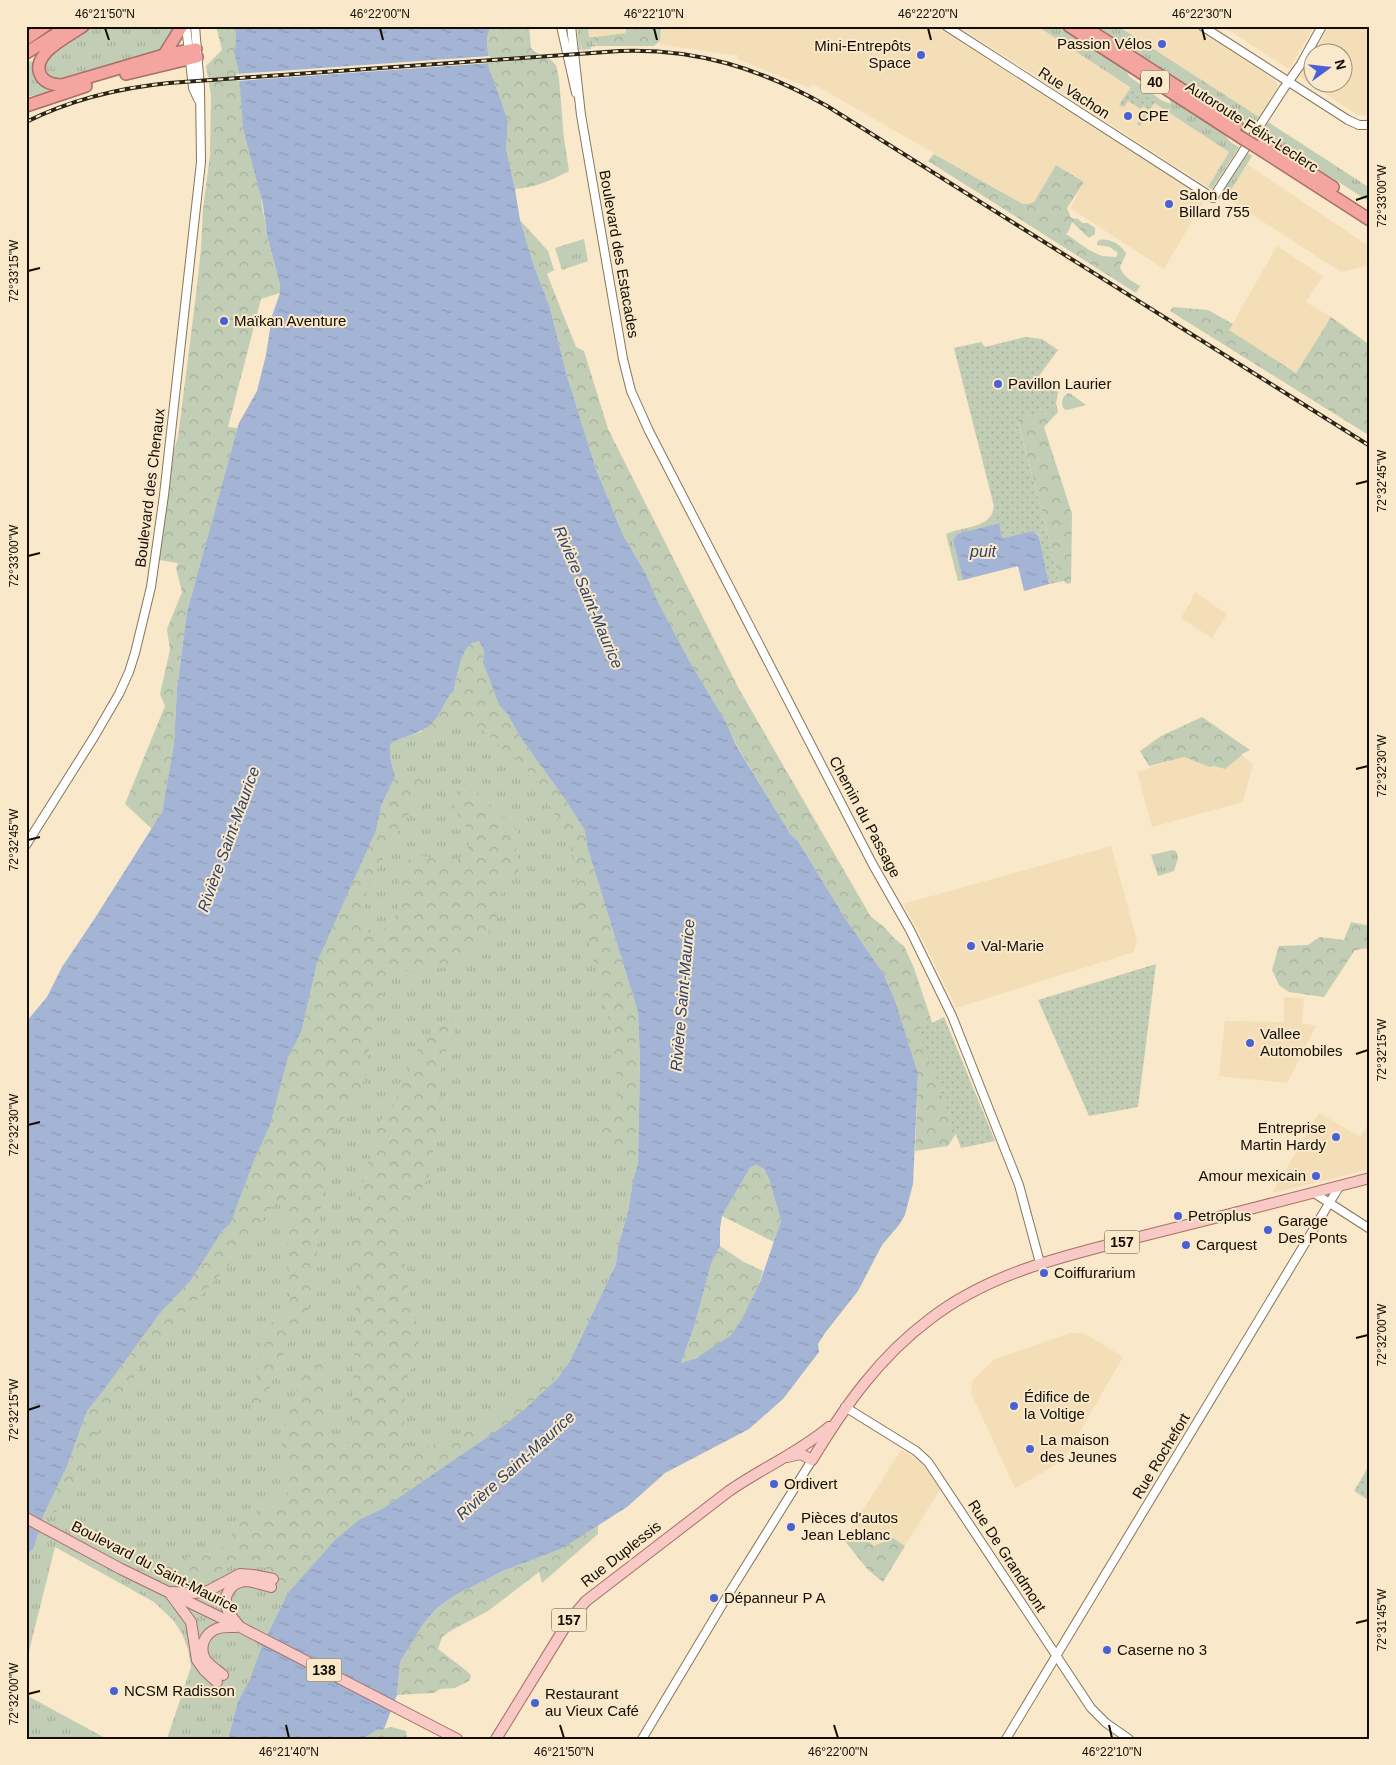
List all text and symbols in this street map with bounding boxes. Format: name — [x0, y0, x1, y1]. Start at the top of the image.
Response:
text: 46°21'50"N — [75, 7, 135, 21]
text: 46°22'00"N — [350, 7, 410, 21]
text: 46°22'10"N — [624, 7, 684, 21]
text: 46°22'20"N — [898, 7, 958, 21]
text: 46°22'30"N — [1172, 7, 1232, 21]
place label: Passion Vélos — [1057, 35, 1152, 52]
place label: Mini-Entrepôts Space — [814, 37, 911, 71]
marker: Passion Vélos — [1156, 38, 1168, 50]
north arrow — [1304, 42, 1354, 92]
marker: Mini-Entrepôts Space — [915, 49, 927, 61]
text: N — [1332, 58, 1350, 72]
street label: Rue Vachon — [1035, 63, 1113, 122]
road number: 40 — [1141, 70, 1169, 94]
street label: Autoroute Félix-Leclerc — [1183, 77, 1322, 176]
place label: CPE — [1138, 107, 1169, 124]
marker: CPE — [1122, 110, 1134, 122]
text: 72°33'00"W — [1375, 164, 1389, 227]
street label: Boulevard des Estacades — [596, 169, 643, 339]
place label: Salon de Billard 755 — [1179, 186, 1250, 220]
marker: Salon de Billard 755 — [1163, 198, 1175, 210]
text: 72°33'15"W — [7, 239, 21, 302]
place label: Maïkan Aventure — [234, 312, 346, 329]
marker: Maïkan Aventure — [218, 315, 230, 327]
place label: Pavillon Laurier — [1008, 375, 1111, 392]
marker: Pavillon Laurier — [992, 378, 1004, 390]
street label: Boulevard des Chenaux — [131, 407, 168, 568]
text: 72°32'45"W — [1375, 449, 1389, 512]
water label: Rivière Saint-Maurice — [551, 523, 626, 671]
text: 72°33'00"W — [7, 524, 21, 587]
water label: puit — [969, 543, 996, 560]
text: 72°32'30"W — [1375, 734, 1389, 797]
street label: Chemin du Passage — [826, 753, 905, 880]
water label: Rivière Saint-Maurice — [194, 764, 263, 914]
text: 72°32'45"W — [7, 808, 21, 871]
water label: Rivière Saint-Maurice — [667, 918, 698, 1072]
place label: Val-Marie — [981, 937, 1044, 954]
marker: Val-Marie — [965, 940, 977, 952]
text: 72°32'15"W — [1375, 1018, 1389, 1081]
place label: Vallee Automobiles — [1260, 1025, 1343, 1059]
marker: Vallee Automobiles — [1244, 1037, 1256, 1049]
text: 72°32'30"W — [7, 1093, 21, 1156]
place label: Entreprise Martin Hardy — [1240, 1119, 1326, 1153]
marker: Entreprise Martin Hardy — [1330, 1131, 1342, 1143]
place label: Amour mexicain — [1198, 1167, 1306, 1184]
marker: Amour mexicain — [1310, 1170, 1322, 1182]
place label: Petroplus — [1188, 1207, 1251, 1224]
marker: Petroplus — [1172, 1210, 1184, 1222]
place label: Garage Des Ponts — [1278, 1212, 1347, 1246]
marker: Garage Des Ponts — [1262, 1224, 1274, 1236]
road number: 157 — [1104, 1230, 1140, 1254]
place label: Carquest — [1196, 1236, 1258, 1253]
marker: Carquest — [1180, 1239, 1192, 1251]
place label: Coiffurarium — [1054, 1264, 1135, 1281]
marker: Coiffurarium — [1038, 1267, 1050, 1279]
text: 72°32'00"W — [1375, 1303, 1389, 1366]
text: 72°32'15"W — [7, 1378, 21, 1441]
place label: Édifice de la Voltige — [1024, 1388, 1090, 1422]
marker: Édifice de la Voltige — [1008, 1400, 1020, 1412]
water label: Rivière Saint-Maurice — [453, 1408, 578, 1523]
street label: Rue Rochefort — [1128, 1409, 1193, 1502]
place label: La maison des Jeunes — [1040, 1431, 1117, 1465]
marker: La maison des Jeunes — [1024, 1443, 1036, 1455]
place label: Ordivert — [784, 1475, 838, 1492]
marker: Ordivert — [768, 1478, 780, 1490]
street label: Rue De Grandmont — [965, 1497, 1050, 1616]
place label: Pièces d'autos Jean Leblanc — [801, 1509, 898, 1543]
street label: Boulevard du Saint-Maurice — [69, 1517, 242, 1616]
street label: Rue Duplessis — [577, 1517, 664, 1590]
marker: Pièces d'autos Jean Leblanc — [785, 1521, 797, 1533]
text: 72°31'45"W — [1375, 1588, 1389, 1651]
place label: Dépanneur P A — [724, 1589, 825, 1606]
marker: Dépanneur P A — [708, 1592, 720, 1604]
road number: 157 — [552, 1608, 586, 1632]
place label: Caserne no 3 — [1117, 1641, 1207, 1658]
marker: Caserne no 3 — [1101, 1644, 1113, 1656]
road number: 138 — [306, 1658, 342, 1682]
text: 72°32'00"W — [7, 1662, 21, 1725]
place label: NCSM Radisson — [124, 1682, 235, 1699]
marker: NCSM Radisson — [108, 1685, 120, 1697]
place label: Restaurant au Vieux Café — [545, 1685, 639, 1719]
marker: Restaurant au Vieux Café — [529, 1697, 541, 1709]
text: 46°21'40"N — [259, 1745, 319, 1759]
text: 46°21'50"N — [534, 1745, 594, 1759]
text: 46°22'00"N — [808, 1745, 868, 1759]
text: 46°22'10"N — [1082, 1745, 1142, 1759]

